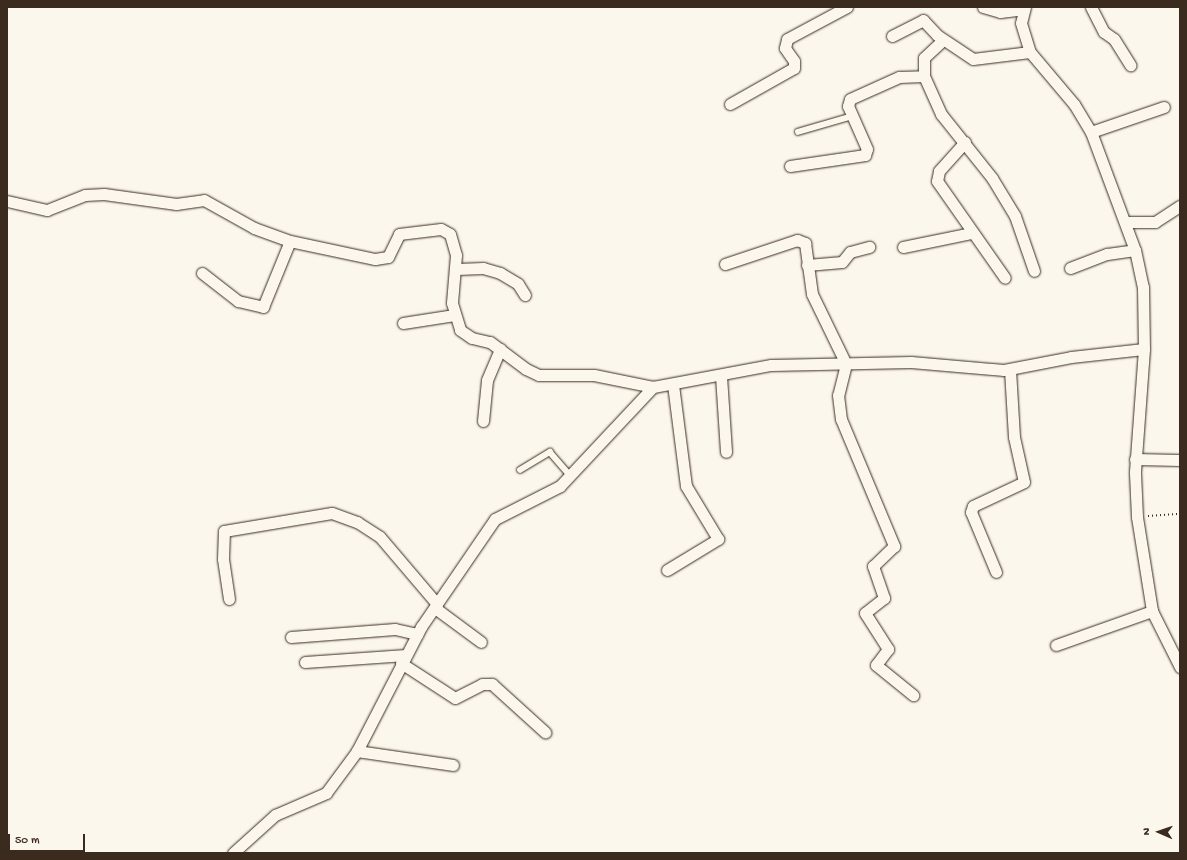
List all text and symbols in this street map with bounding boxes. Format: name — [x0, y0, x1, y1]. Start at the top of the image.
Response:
north arrow — [1139, 812, 1179, 852]
scale bar — [10, 826, 87, 852]
text: N — [1141, 828, 1153, 835]
text: 50 m — [15, 834, 40, 848]

